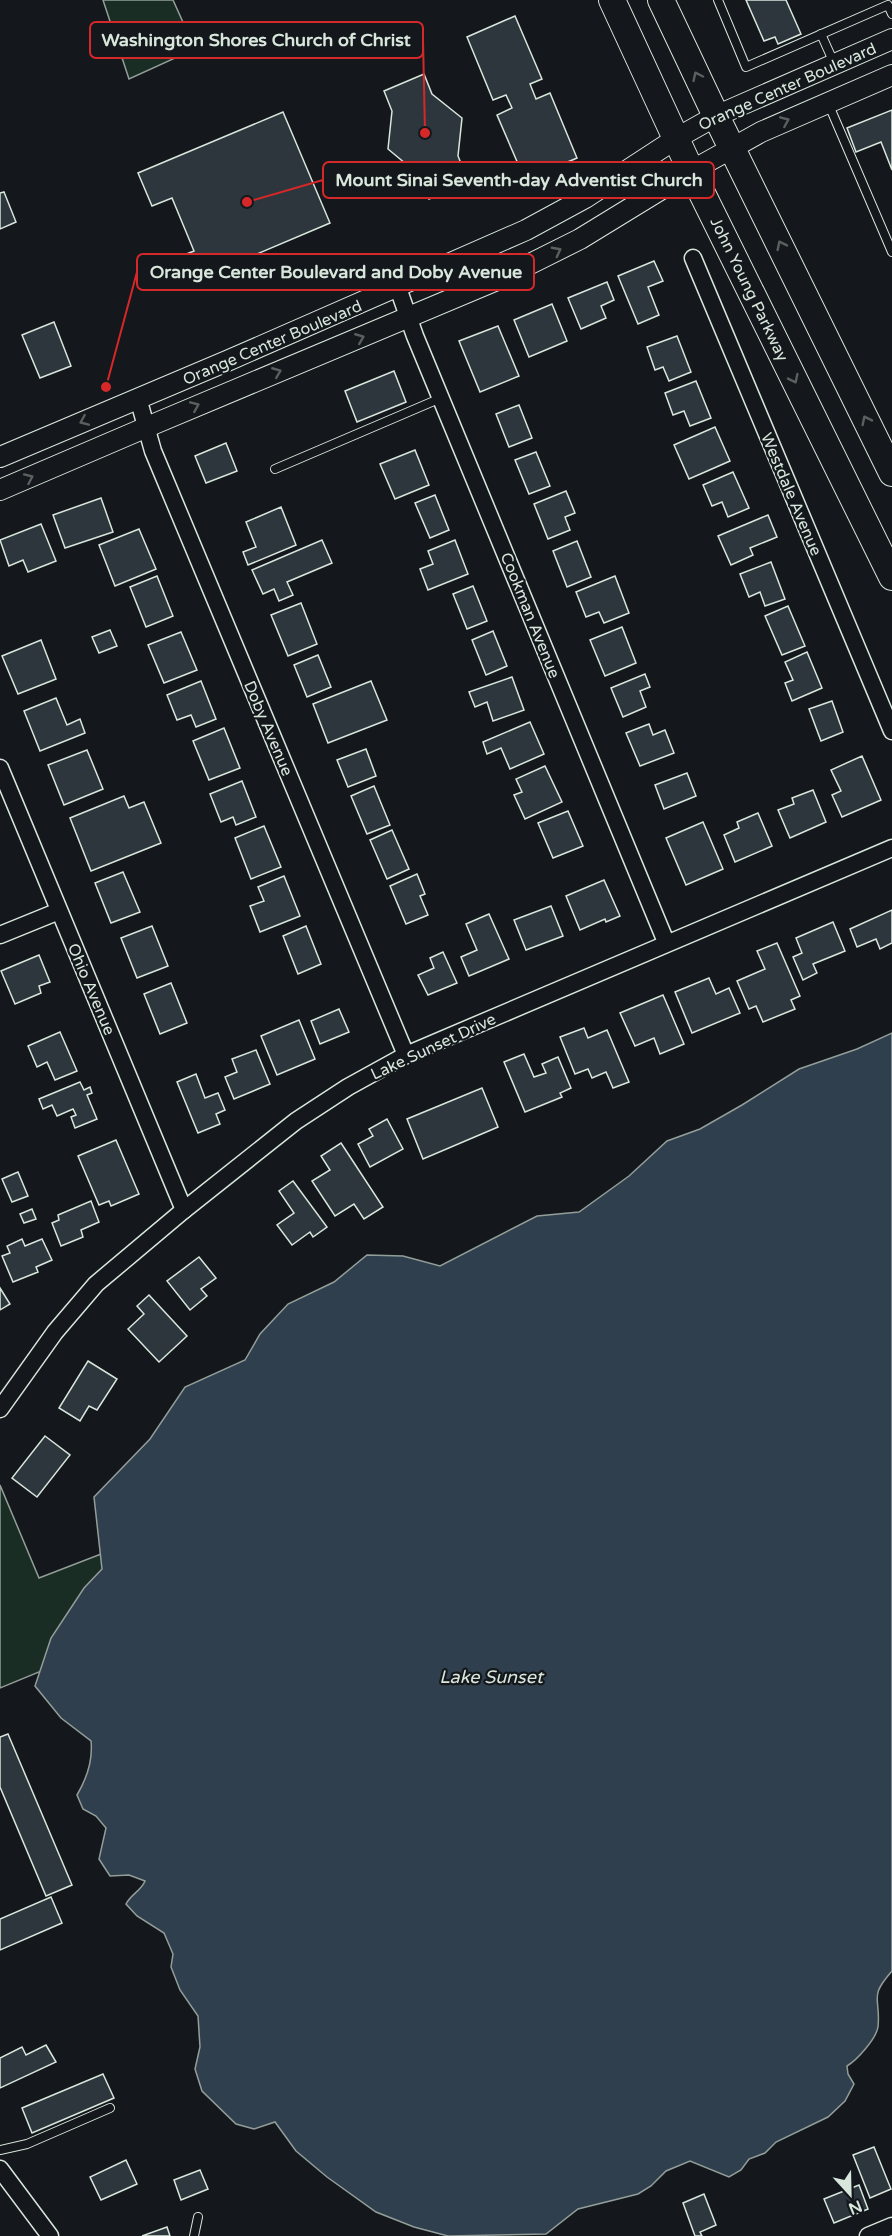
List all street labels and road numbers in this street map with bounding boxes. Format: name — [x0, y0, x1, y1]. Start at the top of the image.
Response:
street label: Orange Center Boulevard — [695, 39, 879, 135]
street label: John Young Parkway — [706, 214, 793, 365]
street label: Orange Center Boulevard — [180, 296, 365, 390]
street label: Westdale Avenue — [756, 430, 826, 559]
street label: Cookman Avenue — [496, 550, 564, 681]
street label: Doby Avenue — [239, 678, 297, 779]
street label: Ohio Avenue — [63, 941, 119, 1038]
street label: Lake Sunset Drive — [368, 1009, 499, 1085]

